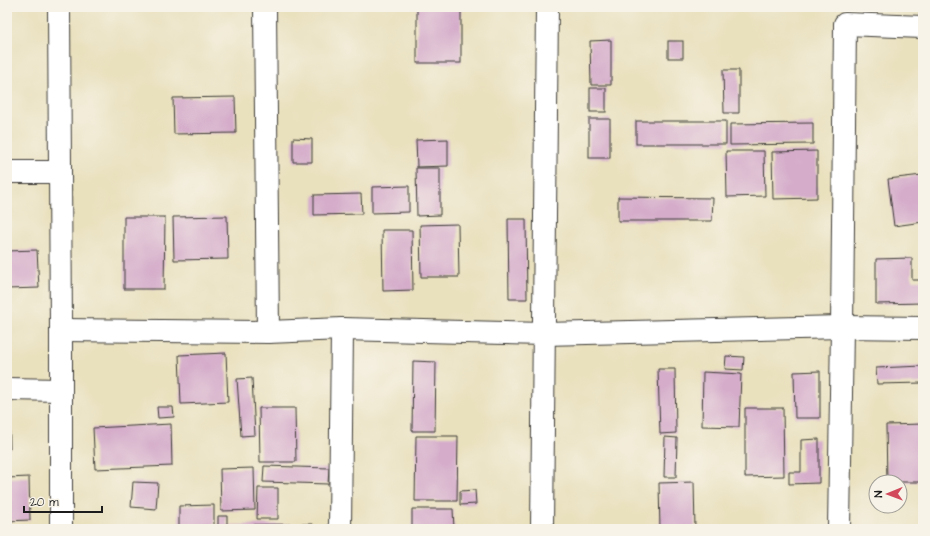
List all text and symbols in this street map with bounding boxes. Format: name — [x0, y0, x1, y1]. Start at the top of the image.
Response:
north arrow — [868, 474, 908, 514]
scale bar — [24, 488, 102, 514]
text: N — [871, 490, 886, 498]
text: 20 m — [30, 494, 59, 511]

